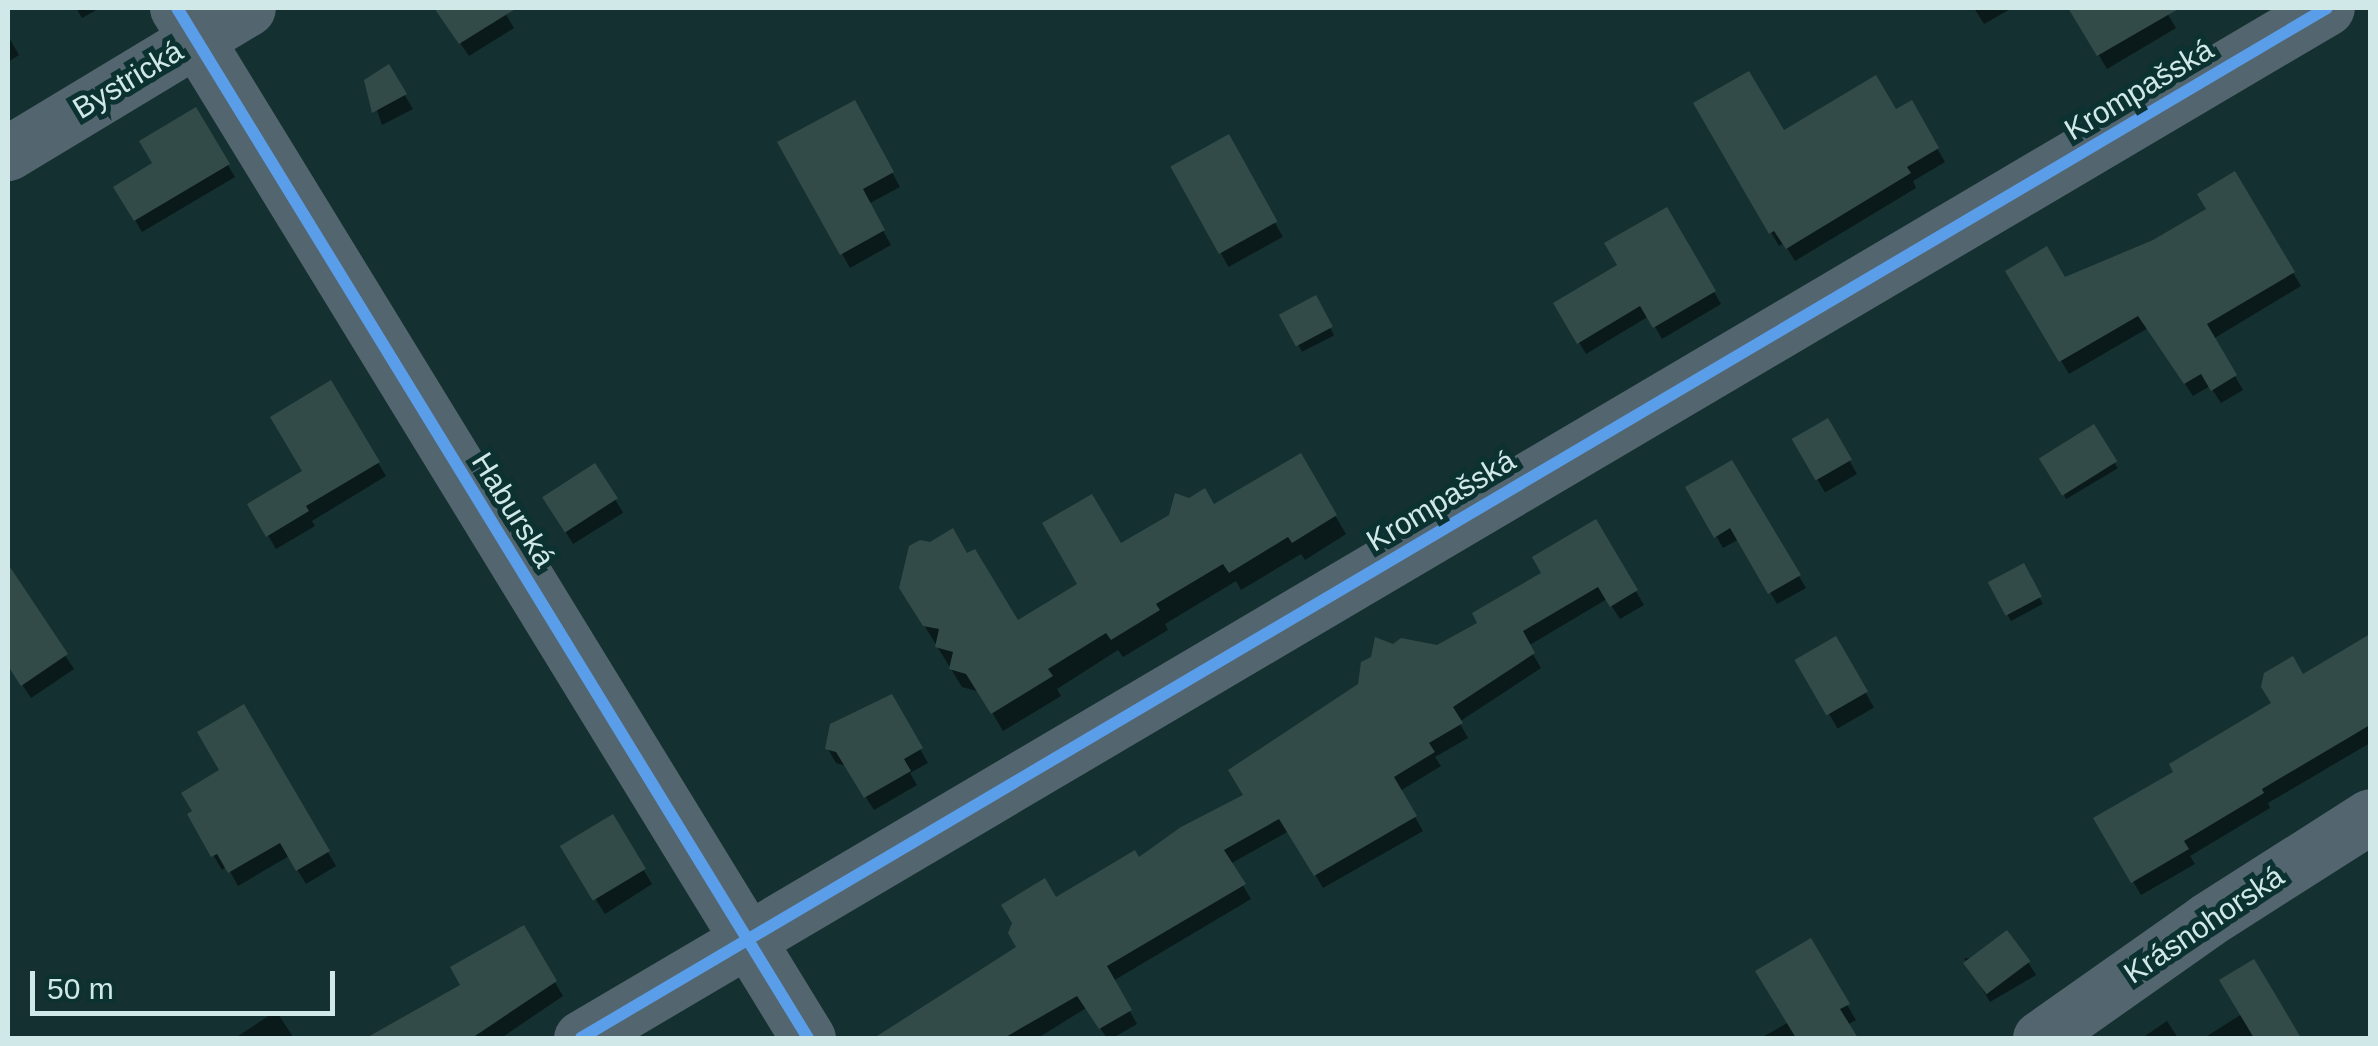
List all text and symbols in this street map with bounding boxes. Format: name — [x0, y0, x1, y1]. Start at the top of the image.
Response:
street label: Krompašská — [2058, 32, 2220, 148]
street label: Bystrická — [67, 33, 189, 127]
street label: Krompašská — [1360, 443, 1522, 559]
street label: Haburská — [464, 446, 562, 574]
street label: Krásnohorská — [2117, 858, 2291, 992]
scale bar — [35, 951, 340, 1013]
text: 50 m — [47, 972, 114, 1005]

